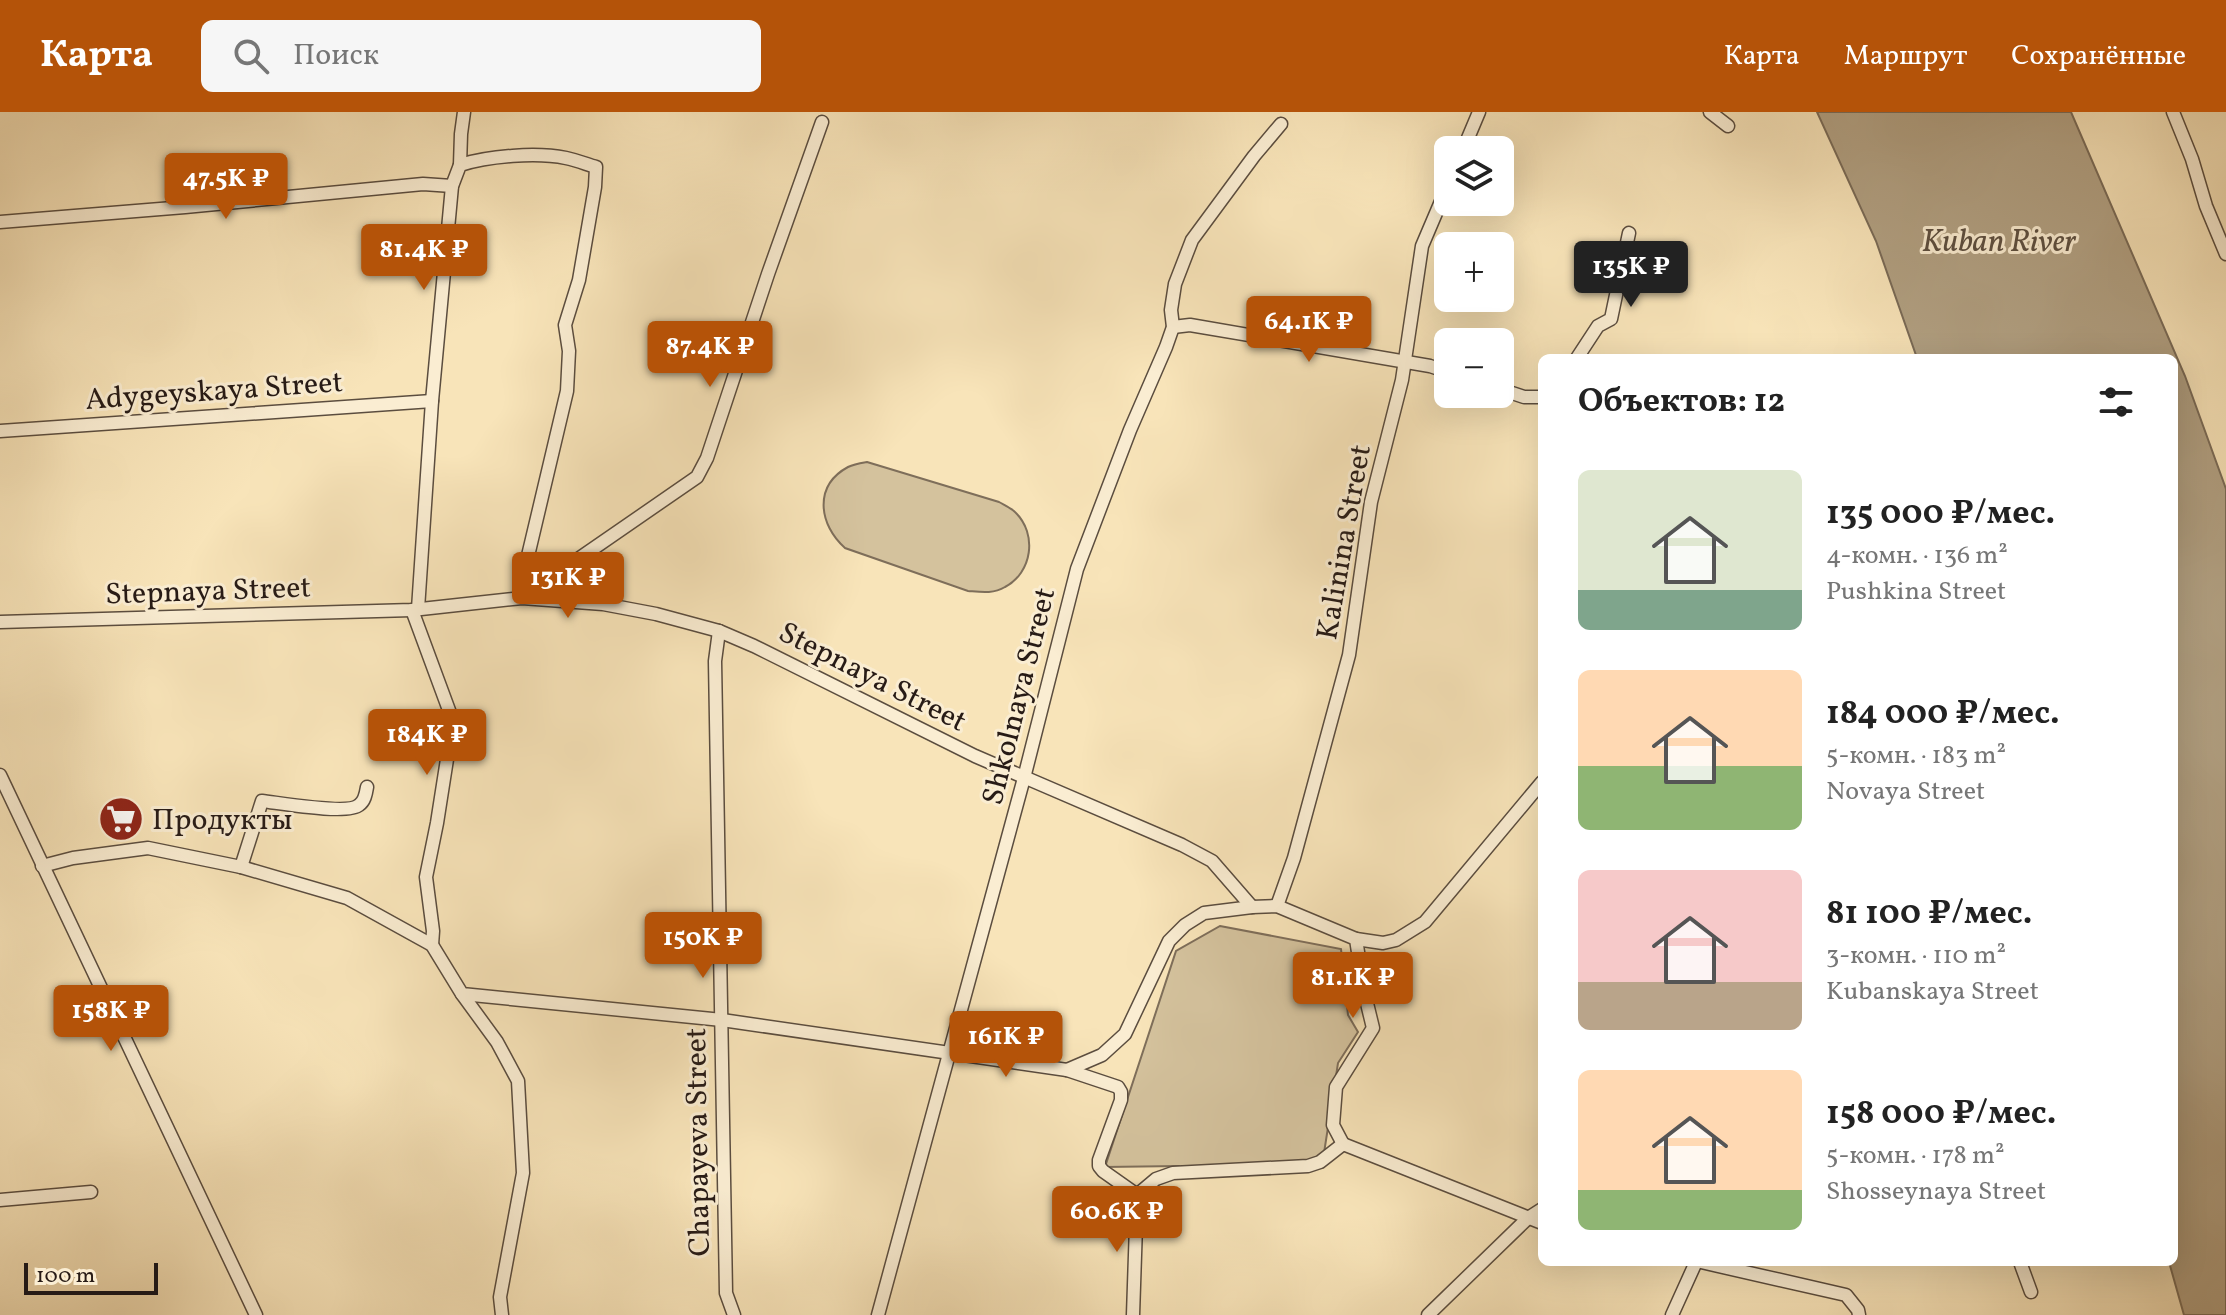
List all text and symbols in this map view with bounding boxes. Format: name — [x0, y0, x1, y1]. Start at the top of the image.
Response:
search box — [201, 20, 761, 92]
text: Карта — [40, 30, 153, 83]
icon: search — [229, 34, 273, 78]
text: Поиск — [293, 35, 379, 77]
text: Карта — [1724, 37, 1800, 76]
text: Маршрут — [1844, 37, 1967, 76]
text: Сохранённые — [2011, 37, 2186, 76]
map controls — [1434, 136, 1514, 408]
button: layers — [1434, 136, 1514, 216]
pin: 47.5K ₽ — [152, 153, 300, 221]
text: 47.5K ₽ — [183, 161, 269, 197]
water label: Kuban River — [1922, 221, 2077, 265]
pin: 81.4K ₽ — [350, 224, 498, 292]
text: 81.4K ₽ — [379, 232, 469, 268]
button: + — [1434, 232, 1514, 312]
pin: 135K ₽ — [1566, 241, 1696, 309]
text: 135K ₽ — [1592, 249, 1670, 285]
pin: 64.1K ₽ — [1235, 296, 1383, 364]
text: 64.1K ₽ — [1264, 304, 1354, 340]
pin: 87.4K ₽ — [636, 321, 784, 389]
button: − — [1434, 328, 1514, 408]
text: 87.4K ₽ — [666, 329, 755, 365]
street label: Adygeyskaya Street — [84, 362, 344, 422]
text: Объектов: 12 — [1578, 379, 1785, 426]
icon: filters — [2094, 380, 2138, 424]
street label: Kalinina Street — [1307, 441, 1383, 643]
text: 135 000 ₽/мес. — [1826, 491, 2055, 538]
icon: home — [1642, 502, 1738, 598]
text: 4-комн. · 136 m² — [1826, 538, 2008, 574]
pin: 131K ₽ — [503, 552, 633, 620]
text: 131K ₽ — [530, 560, 606, 596]
street label: Stepnaya Street — [104, 567, 312, 617]
text: Pushkina Street — [1826, 574, 2006, 610]
street label: Shkolnaya Street — [973, 583, 1067, 810]
street label: Stepnaya Street — [771, 612, 973, 743]
text: 184 000 ₽/мес. — [1826, 691, 2060, 738]
icon: home — [1642, 702, 1738, 798]
pin: 184K ₽ — [362, 709, 492, 777]
text: 184K ₽ — [386, 717, 468, 753]
text: 5-комн. · 183 m² — [1826, 738, 2006, 774]
text: Novaya Street — [1826, 774, 1985, 810]
supermarket icon: Продукты — [97, 795, 145, 843]
place label: Продукты — [152, 800, 293, 842]
text: 81 100 ₽/мес. — [1826, 891, 2032, 938]
icon: home — [1642, 902, 1738, 998]
pin: 150K ₽ — [638, 912, 768, 980]
text: 150K ₽ — [663, 920, 743, 956]
text: 3-комн. · 110 m² — [1826, 938, 2006, 974]
pin: 81.1K ₽ — [1279, 952, 1427, 1020]
text: 81.1K ₽ — [1311, 960, 1395, 996]
text: Kubanskaya Street — [1826, 974, 2039, 1010]
pin: 158K ₽ — [46, 985, 176, 1053]
text: 158K ₽ — [72, 993, 151, 1029]
pin: 161K ₽ — [941, 1011, 1071, 1079]
text: 161K ₽ — [967, 1019, 1045, 1055]
street label: Chapayeva Street — [676, 1027, 722, 1257]
text: 158 000 ₽/мес. — [1826, 1091, 2056, 1138]
icon: home — [1642, 1102, 1738, 1198]
text: 5-комн. · 178 m² — [1826, 1138, 2005, 1174]
text: Shosseynaya Street — [1826, 1174, 2046, 1210]
pin: 60.6K ₽ — [1043, 1186, 1191, 1254]
text: 60.6K ₽ — [1070, 1194, 1164, 1230]
scale bar — [24, 1259, 158, 1295]
text: 100 m — [36, 1261, 95, 1292]

